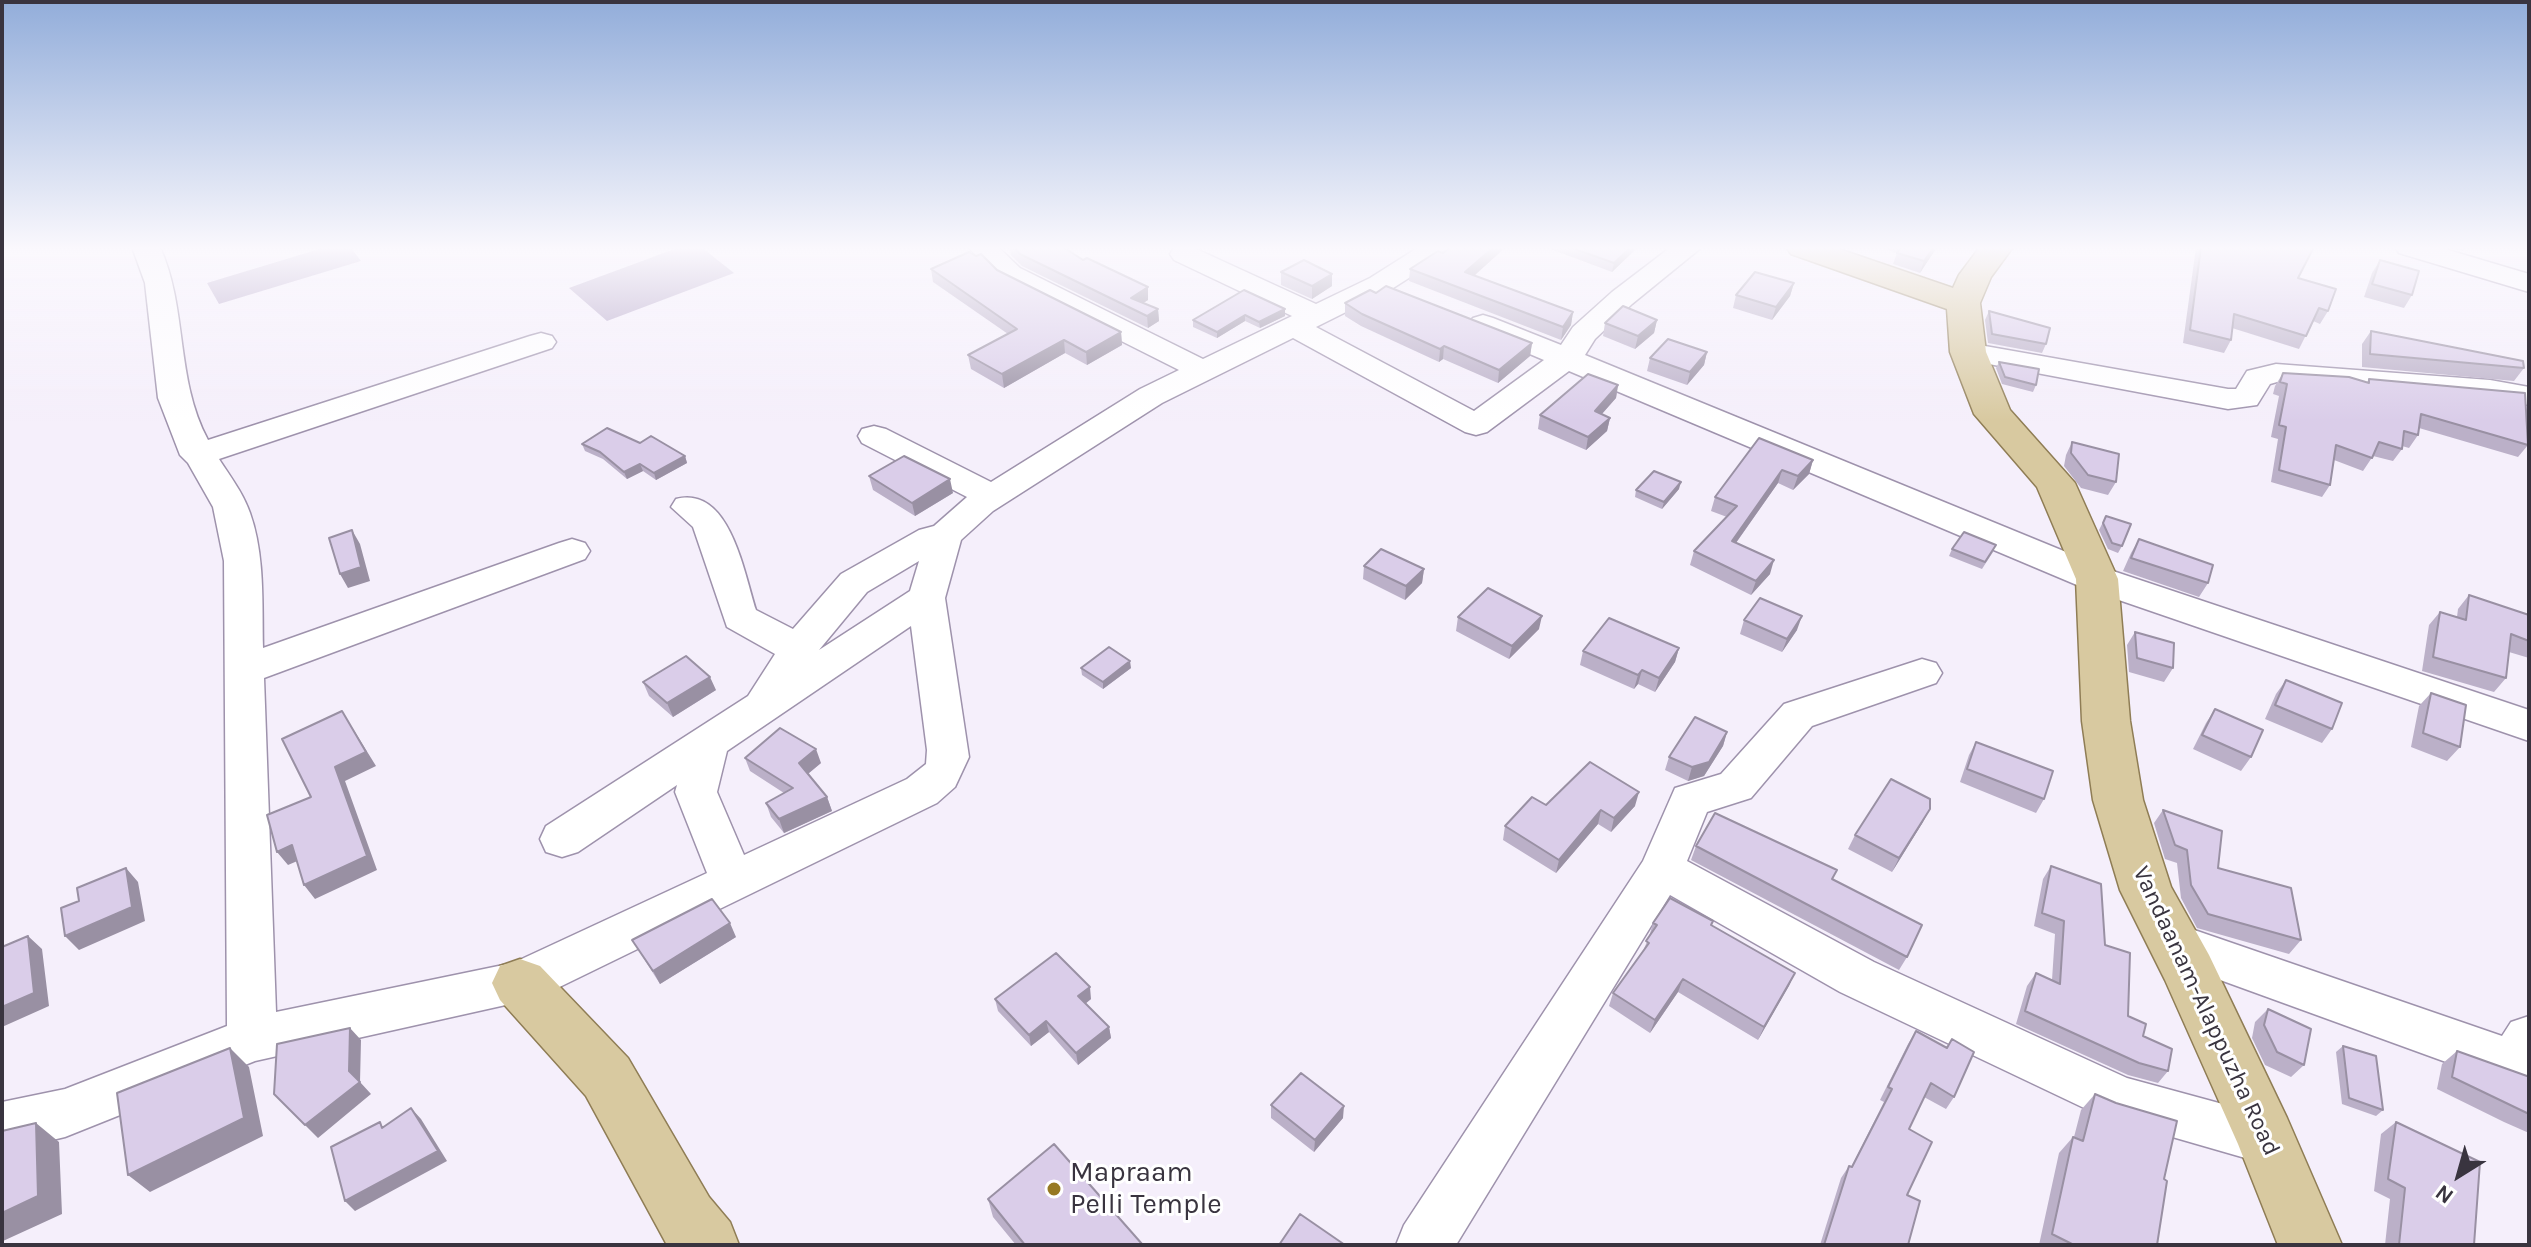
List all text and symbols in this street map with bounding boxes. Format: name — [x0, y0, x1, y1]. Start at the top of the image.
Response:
street label: Vandaanam-Alappuzha Road — [2126, 862, 2286, 1160]
north arrow — [2419, 1135, 2499, 1215]
place label: Mapraam Pelli Temple — [1070, 1156, 1222, 1222]
text: N — [2430, 1179, 2459, 1209]
marker: Mapraam Pelli Temple — [1045, 1180, 1063, 1198]

